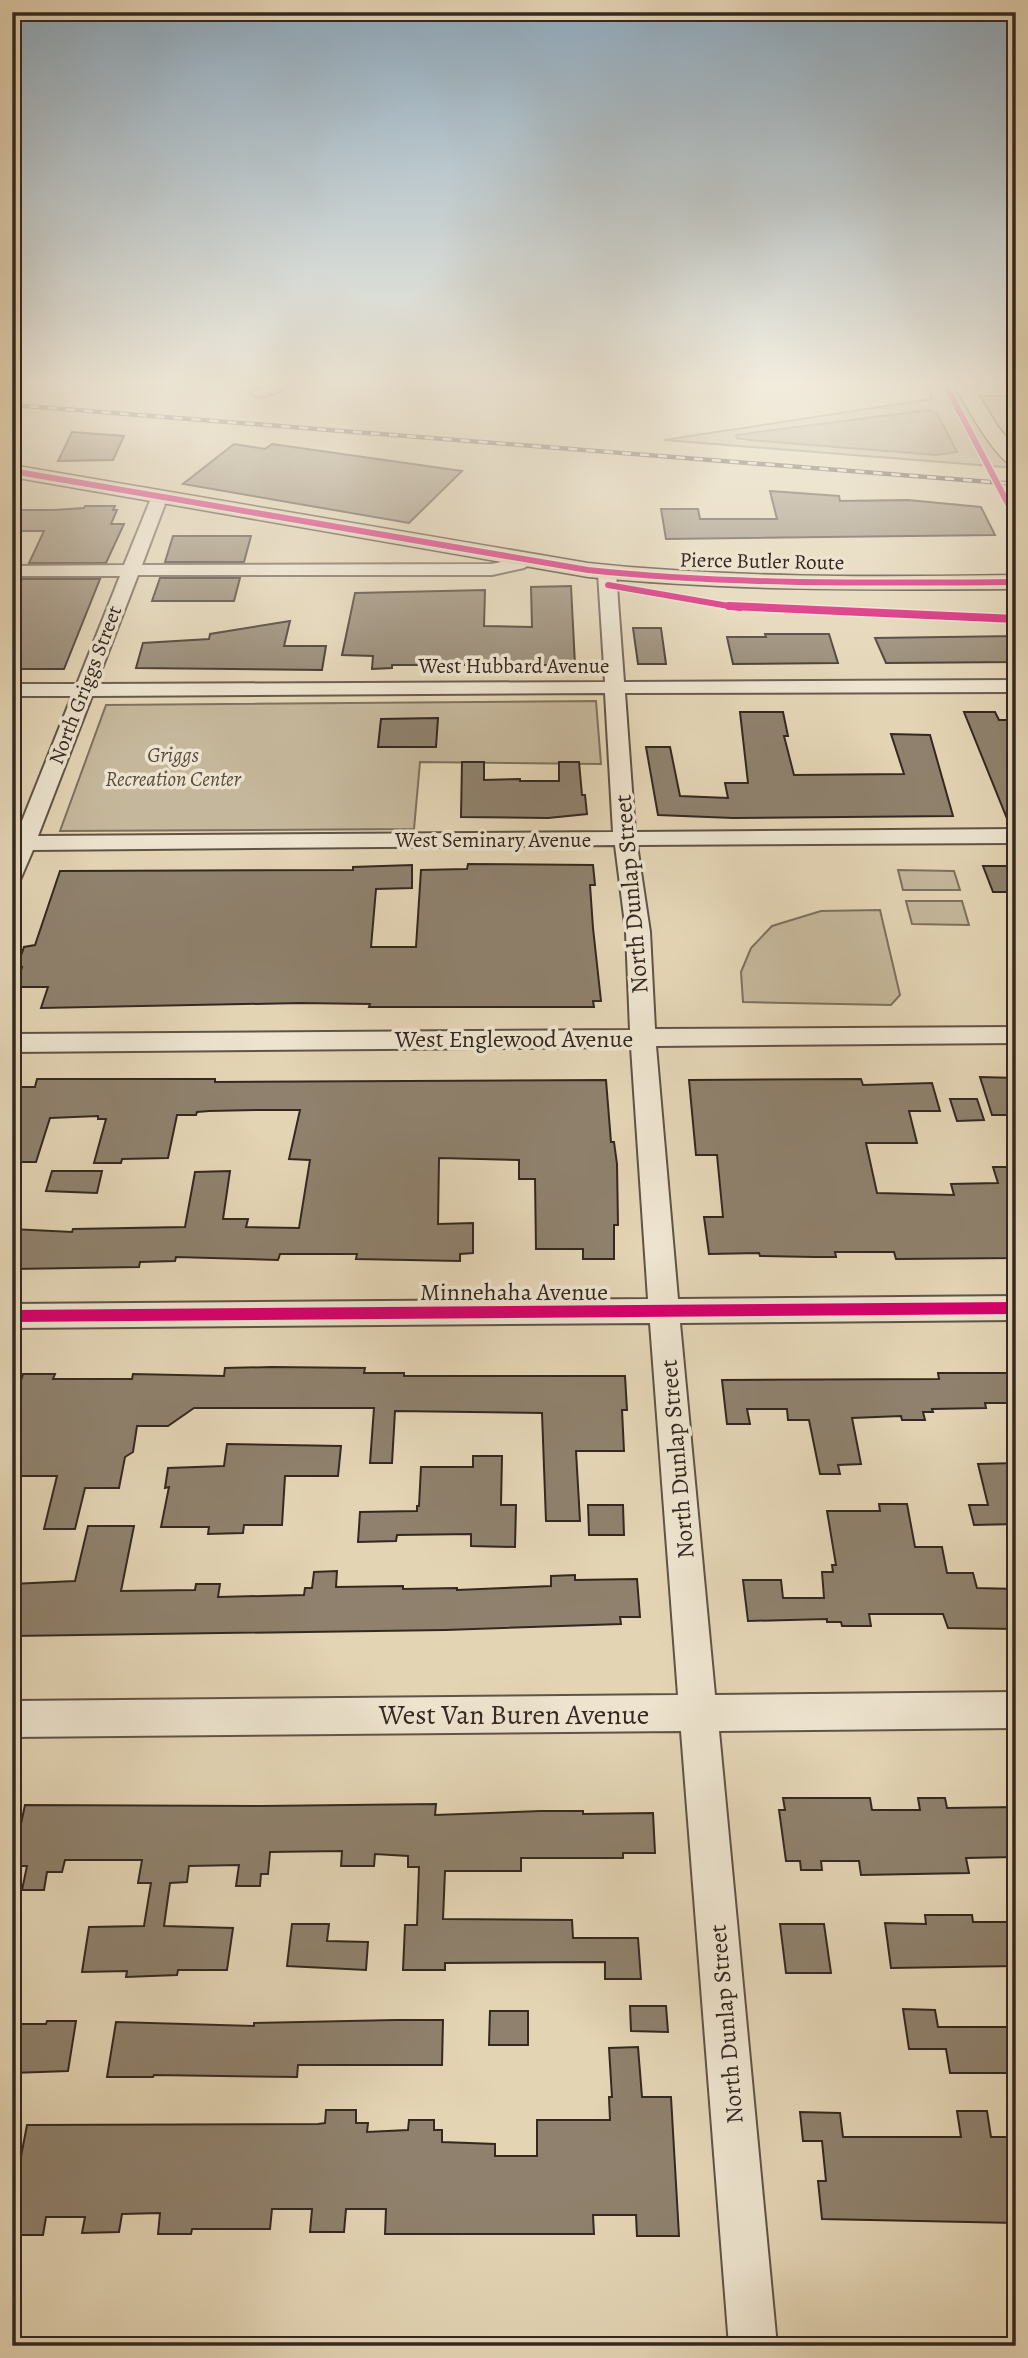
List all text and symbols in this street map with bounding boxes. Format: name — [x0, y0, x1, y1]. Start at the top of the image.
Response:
street label: Pierce Butler Route — [679, 546, 845, 576]
street label: North Griggs Street — [42, 601, 128, 769]
street label: West Hubbard Avenue — [417, 652, 610, 680]
park label: Griggs Recreation Center — [105, 741, 241, 793]
street label: North Dunlap Street — [606, 793, 656, 995]
street label: West Seminary Avenue — [394, 826, 591, 854]
street label: West Englewood Avenue — [394, 1023, 633, 1055]
street label: Minnehaha Avenue — [420, 1276, 608, 1308]
street label: North Dunlap Street — [652, 1358, 702, 1560]
street label: West Van Buren Avenue — [378, 1696, 649, 1734]
street label: North Dunlap Street — [701, 1923, 751, 2125]

